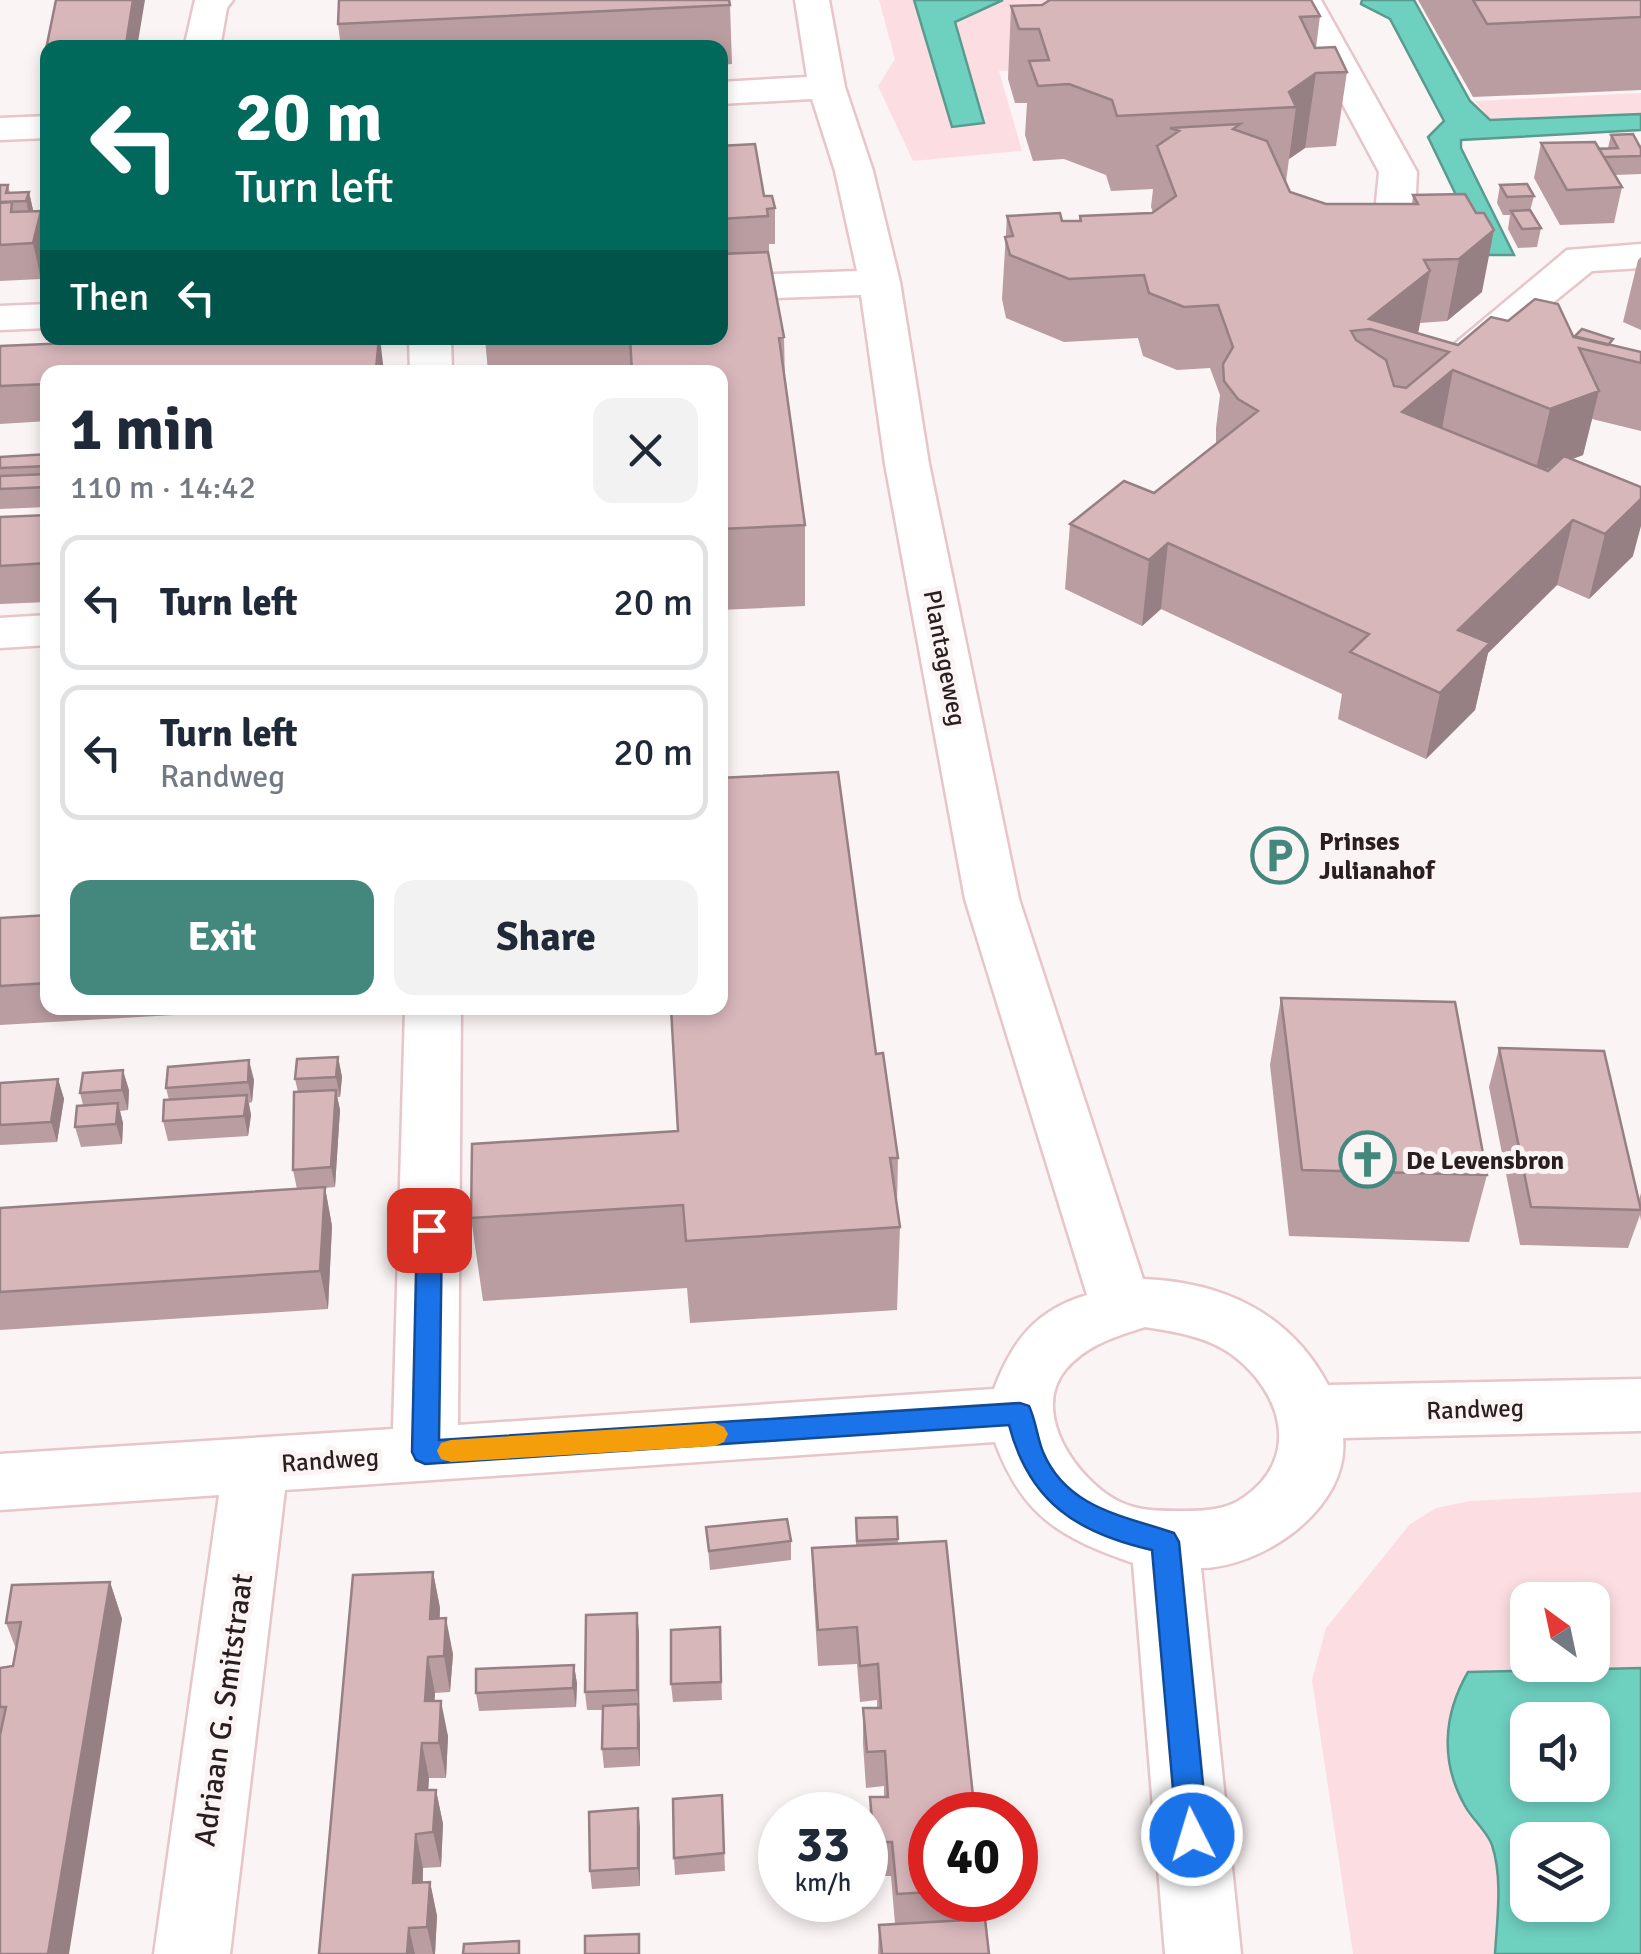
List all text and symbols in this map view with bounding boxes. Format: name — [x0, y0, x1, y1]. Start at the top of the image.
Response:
text: 20 m — [235, 74, 383, 160]
icon: left — [70, 80, 200, 210]
text: Turn left — [235, 160, 394, 215]
icon: left — [169, 270, 224, 325]
text: Then — [70, 274, 149, 321]
text: 1 min — [70, 393, 215, 467]
button: close — [593, 398, 698, 503]
text: 110 m · 14:42 — [70, 468, 256, 507]
icon: left — [75, 575, 130, 630]
text: Turn left — [160, 579, 298, 626]
text: 20 m — [613, 579, 693, 626]
street label: Plantageweg — [917, 587, 973, 729]
text: Turn left — [160, 710, 298, 757]
icon: left — [75, 725, 130, 780]
text: 20 m — [613, 729, 693, 776]
text: Randweg — [160, 757, 285, 796]
parking icon: Prinses Julianahof — [1250, 825, 1310, 885]
place label: Prinses Julianahof — [1319, 826, 1436, 886]
button: Exit — [70, 880, 374, 995]
button: Share — [394, 880, 698, 995]
church icon: De Levensbron — [1337, 1130, 1397, 1190]
place label: De Levensbron — [1406, 1145, 1564, 1176]
pin — [387, 1188, 472, 1273]
icon: arrive — [402, 1203, 457, 1258]
street label: Randweg — [1426, 1392, 1524, 1426]
street label: Randweg — [280, 1441, 380, 1479]
street label: Adriaan G. Smitstraat — [187, 1571, 261, 1849]
north arrow — [1510, 1582, 1610, 1682]
map controls — [1510, 1582, 1610, 1922]
button: sound — [1510, 1702, 1610, 1802]
position arrow — [1140, 1783, 1244, 1887]
speed limit sign: 40 — [908, 1792, 1038, 1922]
text: 33 — [796, 1814, 850, 1876]
button: layers — [1510, 1822, 1610, 1922]
text: km/h — [795, 1867, 851, 1898]

